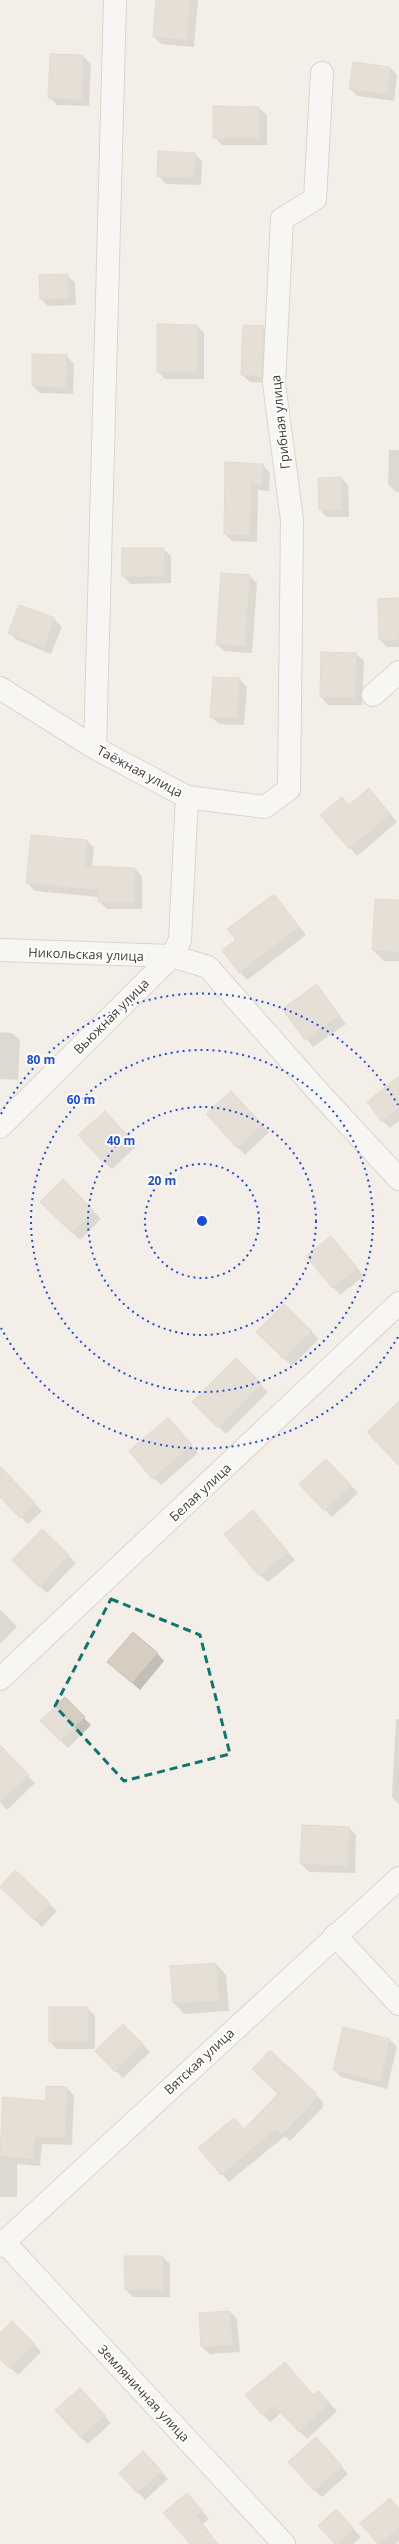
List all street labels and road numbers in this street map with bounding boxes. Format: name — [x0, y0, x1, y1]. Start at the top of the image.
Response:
street label: Грибная улица — [266, 374, 294, 470]
street label: Таёжная улица — [94, 741, 186, 801]
street label: Никольская улица — [28, 943, 144, 965]
street label: Вьюжная улица — [69, 974, 153, 1058]
street label: Белая улица — [165, 1459, 235, 1525]
street label: Вятская улица — [160, 2024, 238, 2098]
street label: Земляничная улица — [94, 2340, 194, 2446]

